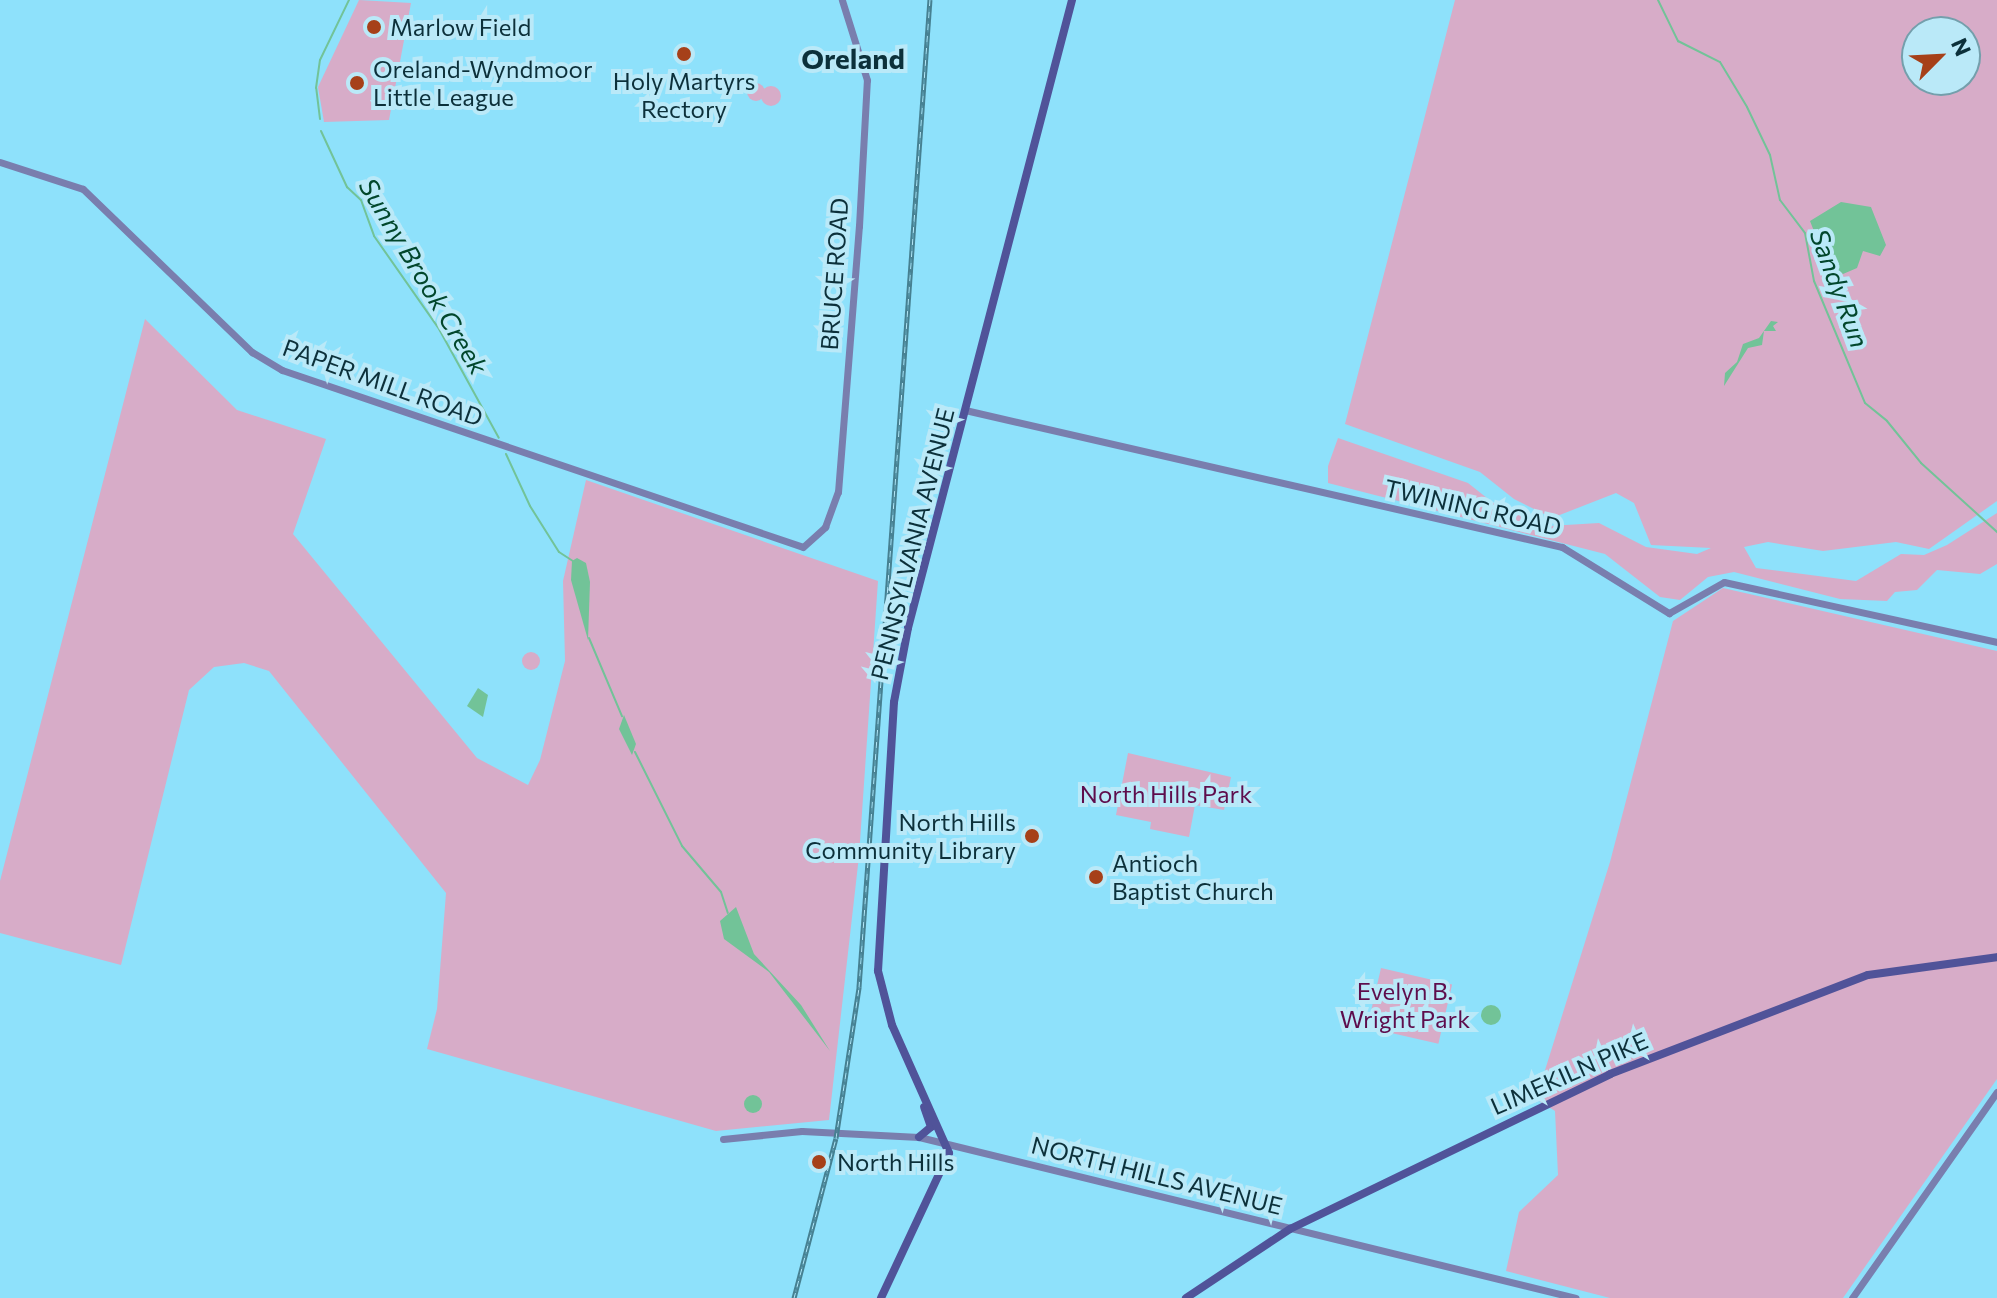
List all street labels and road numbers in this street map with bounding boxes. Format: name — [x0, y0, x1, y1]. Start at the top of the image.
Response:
street label: BRUCE ROAD — [814, 197, 854, 351]
street label: PAPER MILL ROAD — [279, 332, 487, 432]
street label: PENNSYLVANIA AVENUE — [864, 405, 960, 683]
street label: TWINING ROAD — [1382, 473, 1564, 541]
street label: LIMEKILN PIKE — [1486, 1025, 1652, 1121]
street label: NORTH HILLS AVENUE — [1029, 1130, 1285, 1220]

